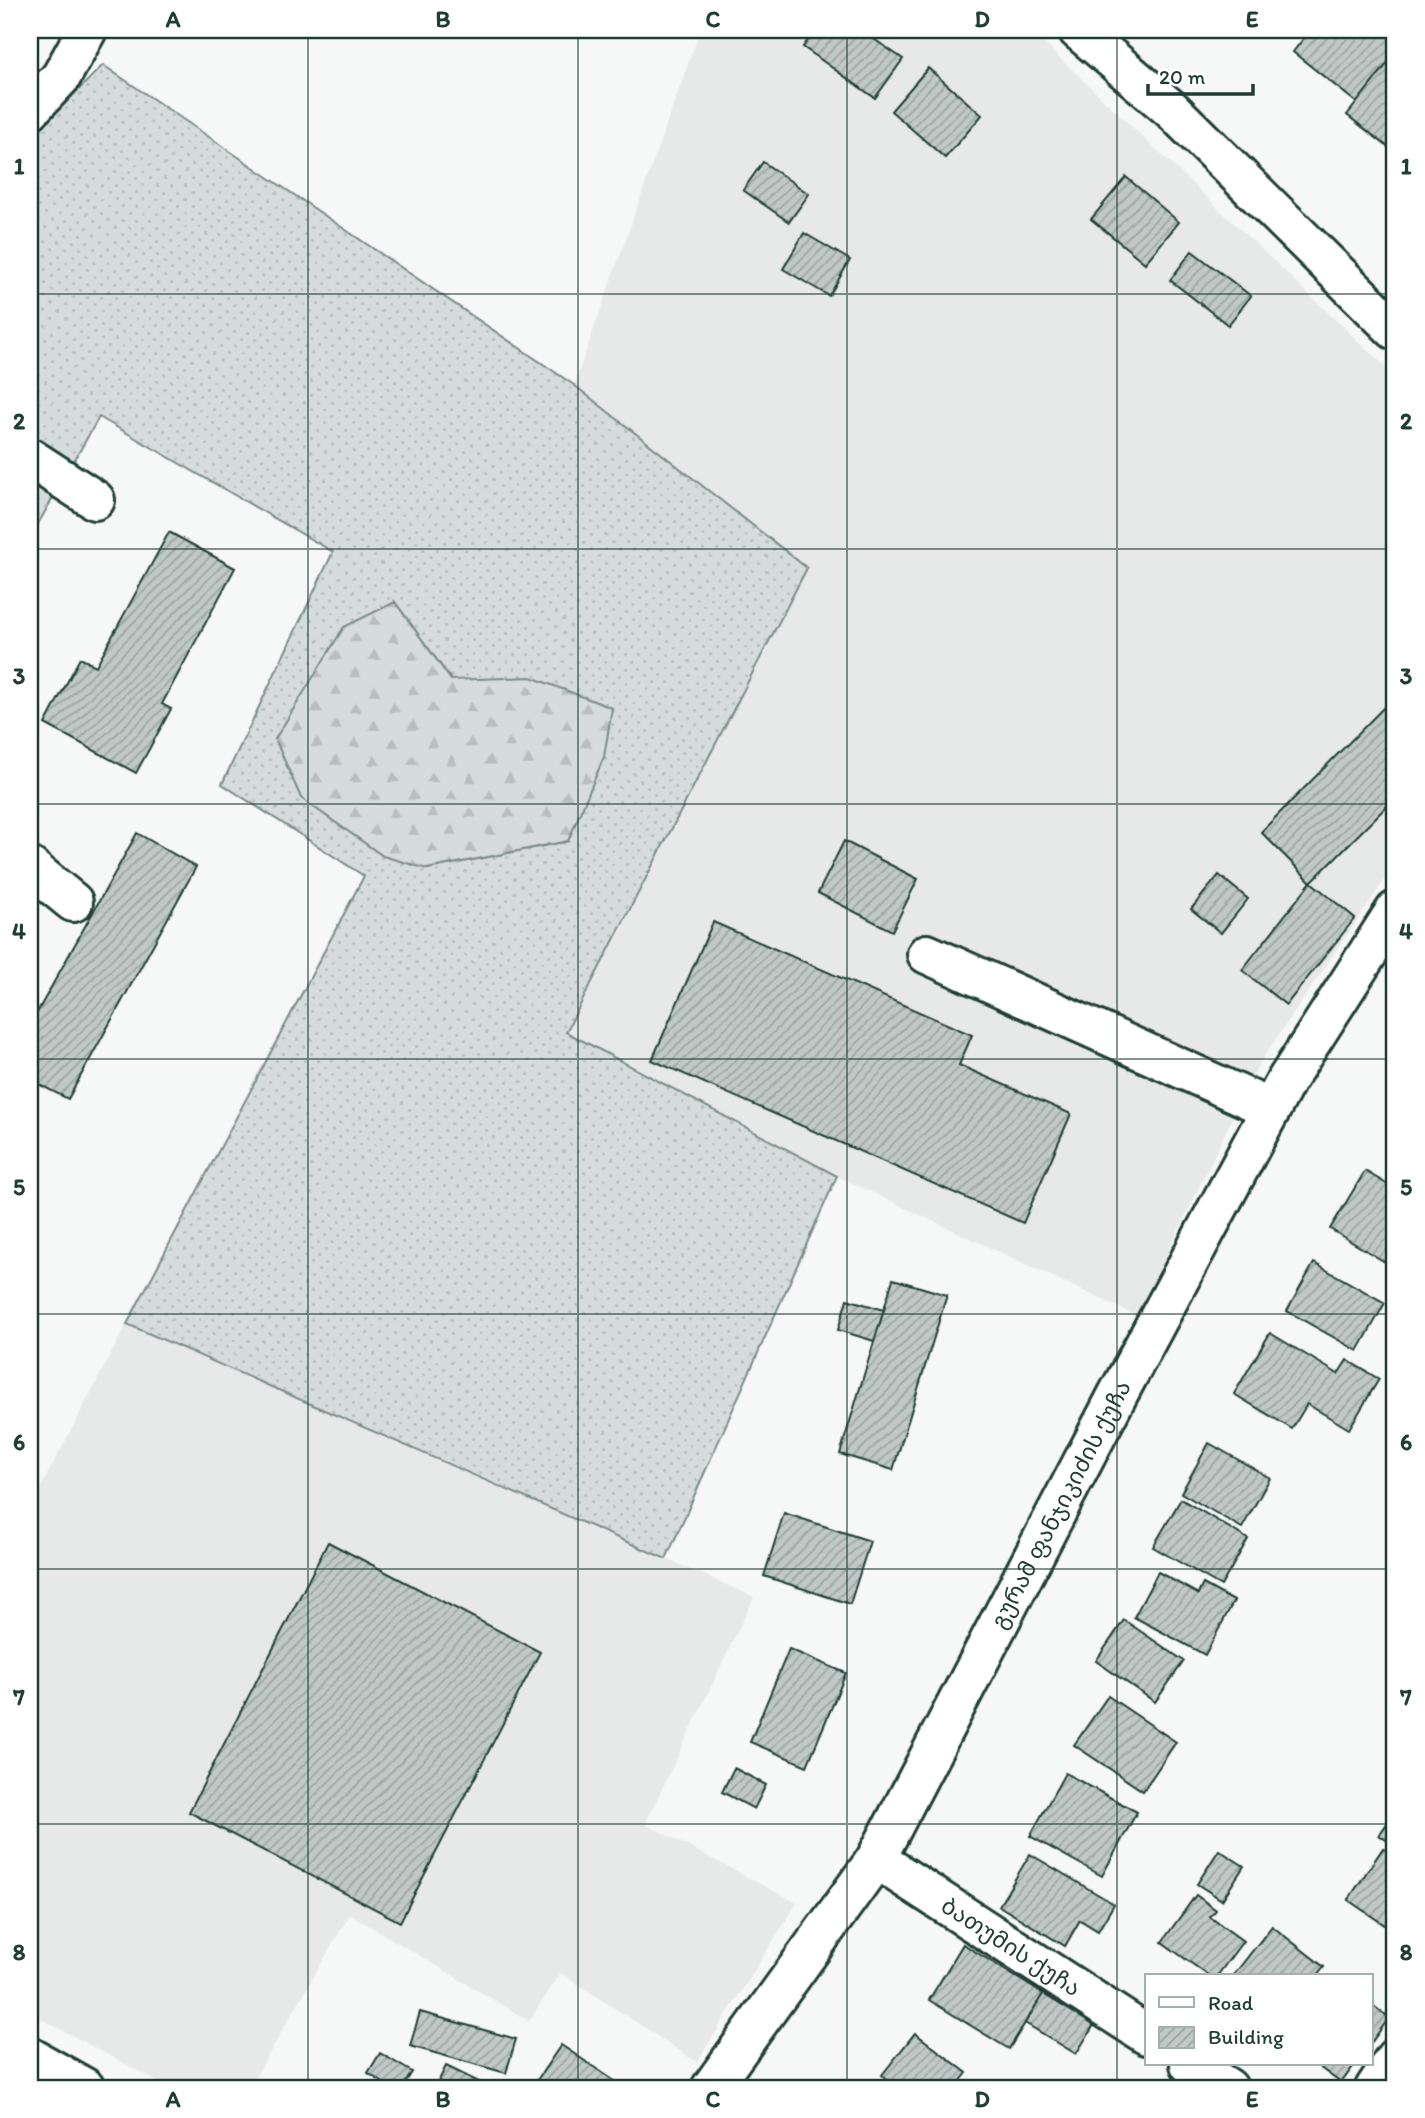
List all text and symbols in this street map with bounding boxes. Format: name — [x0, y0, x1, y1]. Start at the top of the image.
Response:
text: A — [165, 5, 181, 33]
text: B — [436, 5, 451, 33]
text: C — [706, 5, 721, 33]
text: D — [974, 5, 990, 33]
text: E — [1246, 5, 1259, 33]
scale bar — [1148, 52, 1254, 96]
text: 20 m — [1159, 64, 1206, 89]
text: 1 — [14, 152, 25, 180]
text: 1 — [1401, 152, 1412, 180]
text: 2 — [13, 407, 26, 435]
text: 2 — [1400, 407, 1413, 435]
text: 3 — [13, 662, 26, 690]
text: 3 — [1400, 662, 1413, 690]
text: 4 — [12, 917, 26, 945]
text: 4 — [1399, 917, 1413, 945]
text: 5 — [13, 1173, 25, 1201]
text: 5 — [1400, 1173, 1412, 1201]
street label: გურამ ფანჯიკიძის ქუჩა — [984, 1375, 1137, 1633]
text: 6 — [13, 1428, 25, 1456]
text: 6 — [1400, 1428, 1412, 1456]
text: 7 — [12, 1683, 25, 1711]
text: 7 — [1399, 1683, 1412, 1711]
street label: ბათუმის ქუჩა — [936, 1891, 1086, 2002]
text: 8 — [13, 1938, 26, 1966]
text: 8 — [1400, 1938, 1413, 1966]
legend — [1145, 1974, 1372, 2066]
text: Road — [1208, 1990, 1254, 2015]
text: Building — [1208, 2024, 1284, 2049]
text: A — [165, 2085, 181, 2113]
text: B — [436, 2085, 451, 2113]
text: C — [706, 2085, 721, 2113]
text: D — [974, 2085, 990, 2113]
text: E — [1246, 2085, 1259, 2113]

